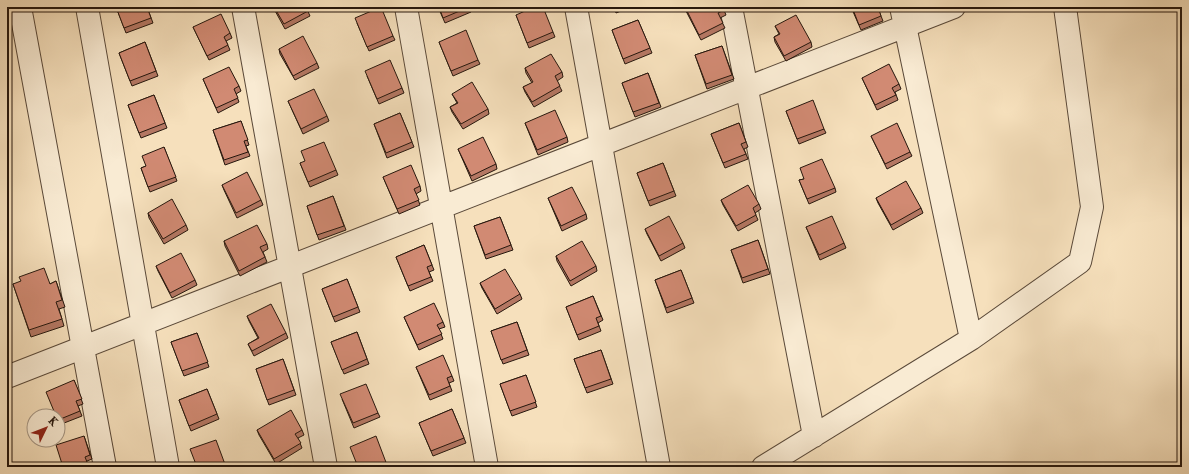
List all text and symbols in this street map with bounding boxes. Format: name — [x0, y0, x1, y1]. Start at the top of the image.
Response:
north arrow — [26, 408, 66, 448]
text: K — [46, 414, 61, 430]

